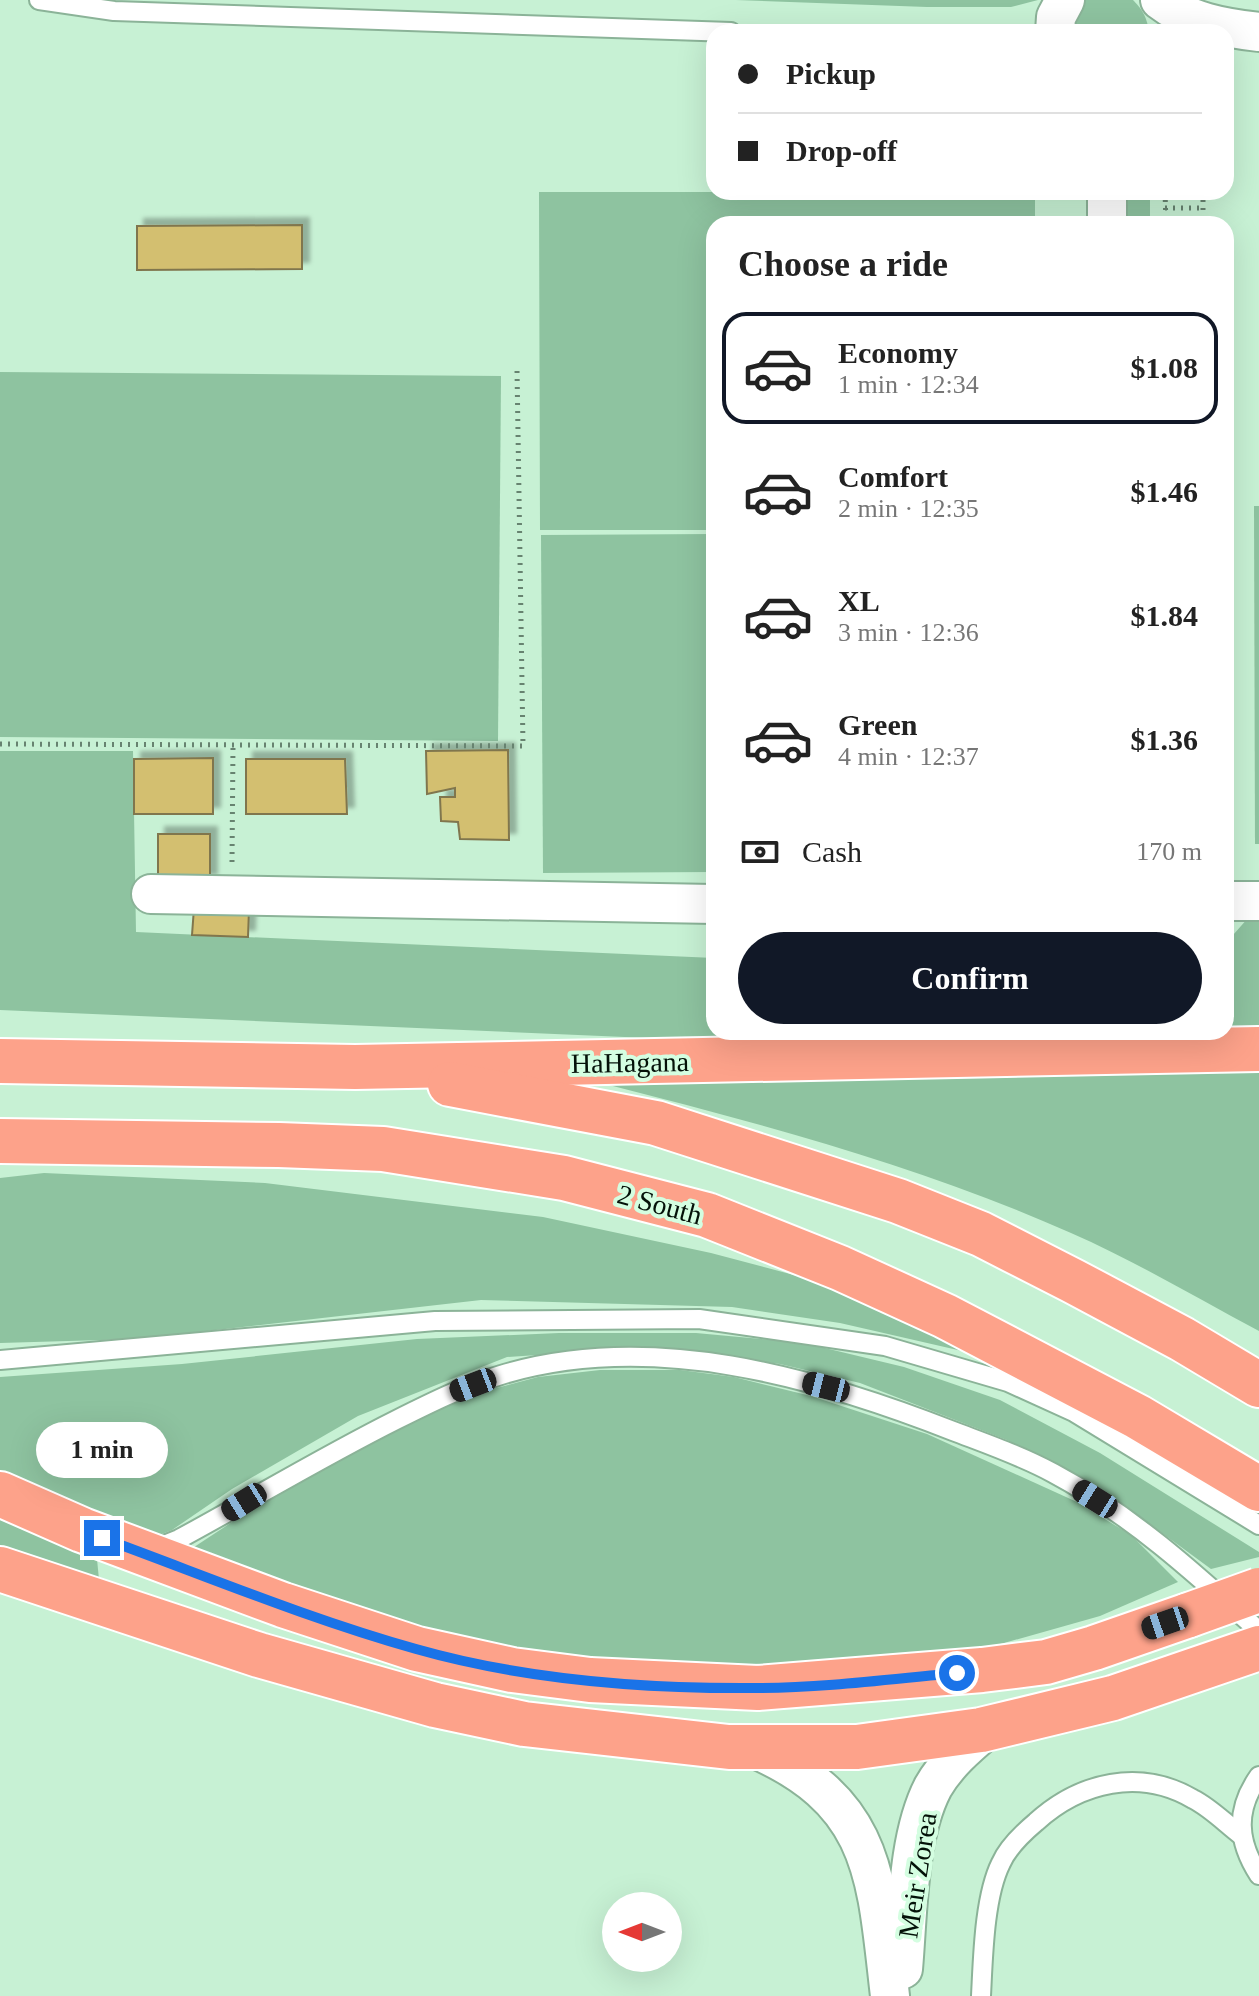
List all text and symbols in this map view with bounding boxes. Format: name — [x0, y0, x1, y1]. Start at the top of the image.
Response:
text: Pickup — [786, 57, 876, 90]
text: Drop-off — [786, 134, 897, 167]
text: Choose a ride — [738, 244, 948, 284]
icon: car — [742, 332, 814, 404]
text: Economy — [838, 336, 958, 369]
text: $1.08 — [1131, 351, 1198, 384]
text: 1 min · 12:34 — [838, 370, 979, 399]
icon: car — [742, 456, 814, 528]
text: Comfort — [838, 460, 948, 493]
text: $1.46 — [1131, 475, 1198, 508]
text: 2 min · 12:35 — [838, 494, 979, 523]
icon: car — [742, 580, 814, 652]
text: XL — [838, 584, 880, 617]
text: $1.84 — [1131, 599, 1198, 632]
text: 3 min · 12:36 — [838, 618, 979, 647]
icon: car — [742, 704, 814, 776]
text: Green — [838, 708, 917, 741]
text: $1.36 — [1131, 723, 1198, 756]
text: 4 min · 12:37 — [838, 742, 979, 771]
icon: cash — [738, 830, 782, 874]
text: Cash — [802, 835, 862, 868]
text: 170 m — [1136, 837, 1202, 866]
button: Confirm — [738, 932, 1202, 1024]
street label: HaHagana — [571, 1046, 690, 1079]
street label: 2 South — [614, 1178, 706, 1231]
car — [446, 1365, 500, 1405]
car — [800, 1370, 852, 1404]
callout: 1 min — [36, 1422, 168, 1478]
text: 1 min — [71, 1435, 133, 1464]
car — [1068, 1476, 1122, 1522]
car — [217, 1479, 271, 1525]
route end — [84, 1520, 120, 1556]
car — [1138, 1604, 1192, 1642]
route start — [939, 1655, 975, 1691]
street label: Meir Zorea — [892, 1810, 943, 1940]
north arrow — [602, 1892, 682, 1972]
map controls — [602, 1892, 682, 1972]

